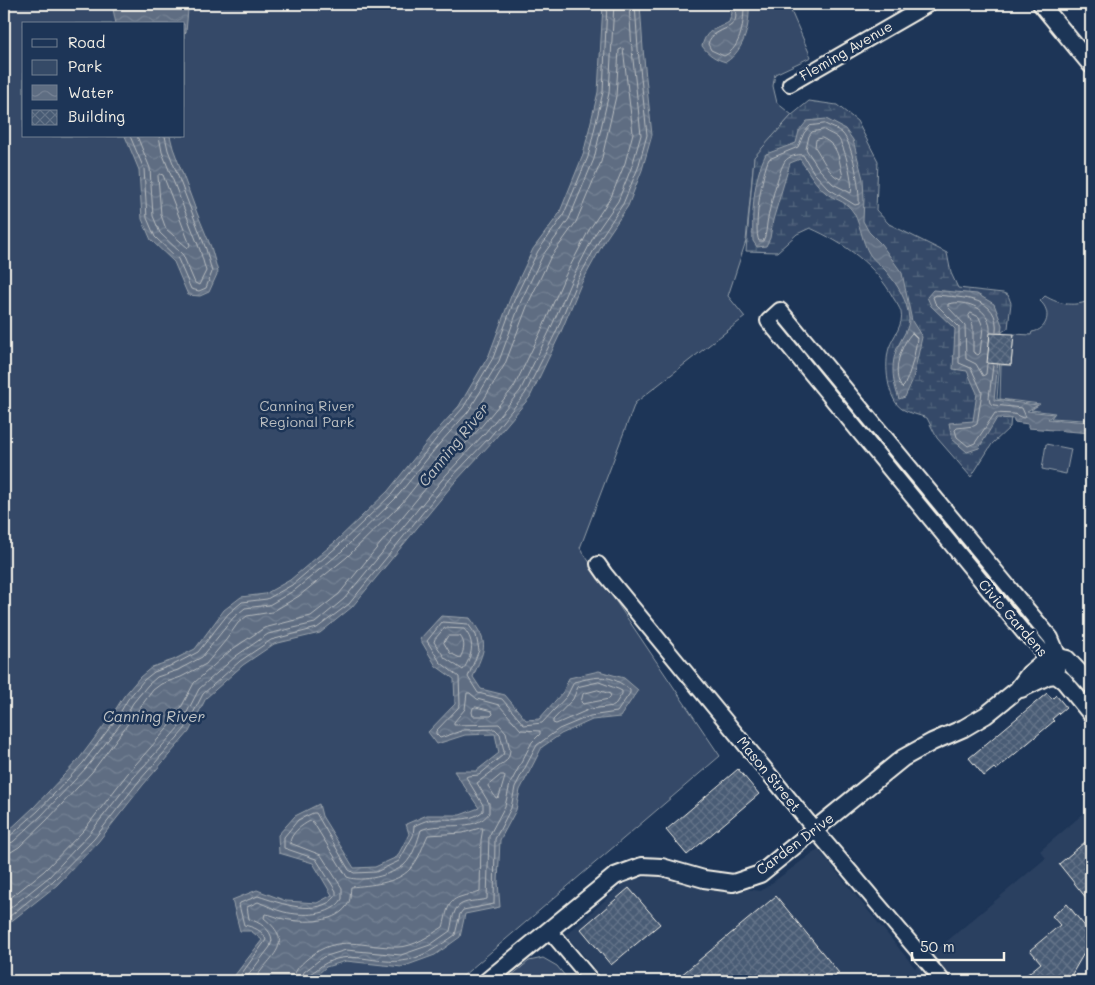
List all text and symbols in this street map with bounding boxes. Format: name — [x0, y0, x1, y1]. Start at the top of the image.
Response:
street label: Fleming Avenue — [796, 16, 896, 85]
legend — [22, 22, 185, 138]
text: Road — [68, 32, 105, 52]
text: Park — [68, 56, 102, 76]
text: Water — [68, 82, 114, 102]
text: Building — [68, 106, 125, 126]
park label: Canning River Regional Park — [259, 396, 355, 431]
water label: Canning River — [413, 398, 493, 490]
street label: Civic Gardens — [974, 575, 1052, 660]
water label: Canning River — [103, 706, 205, 726]
street label: Mason Street — [733, 732, 806, 815]
street label: Carden Drive — [752, 808, 837, 879]
scale bar — [912, 930, 1005, 962]
text: 50 m — [920, 936, 955, 956]

